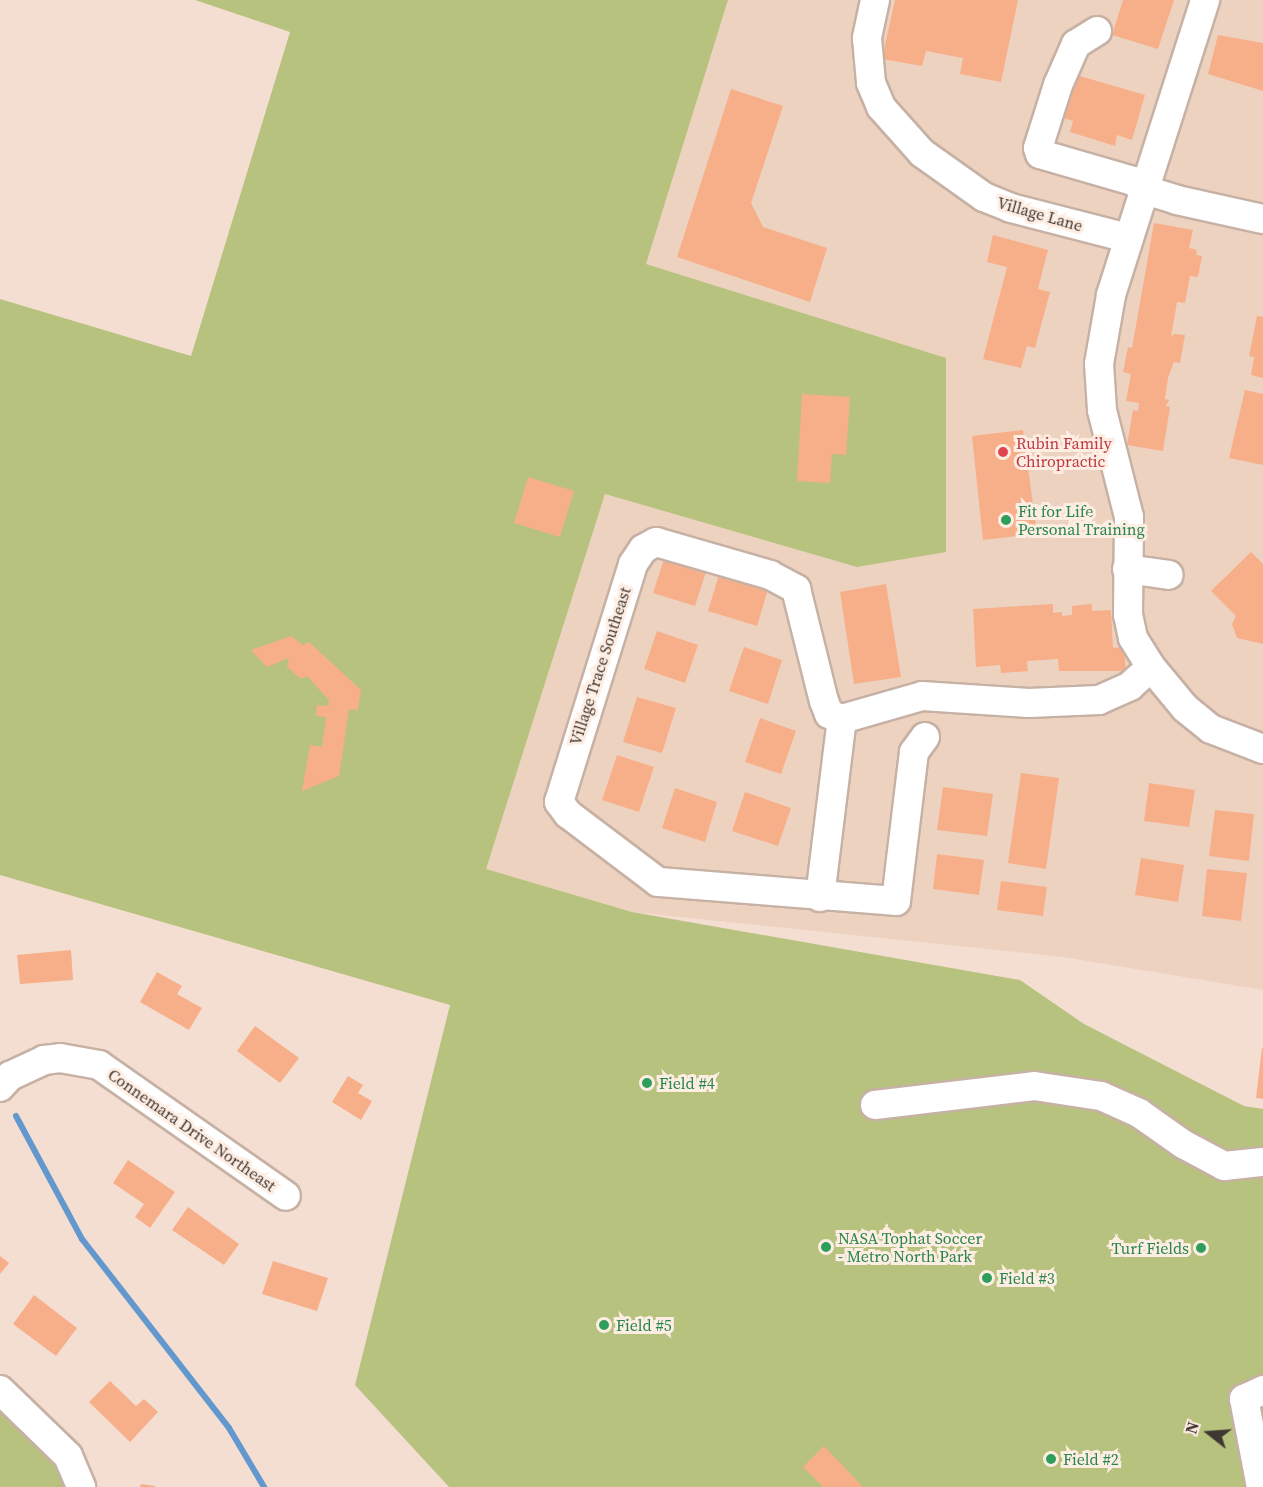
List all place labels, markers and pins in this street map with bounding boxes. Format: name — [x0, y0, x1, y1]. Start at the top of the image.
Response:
place label: Rubin Family Chiropractic — [1016, 433, 1112, 471]
marker: Rubin Family Chiropractic — [994, 443, 1012, 461]
place label: Fit for Life Personal Training — [1018, 501, 1145, 539]
marker: Fit for Life Personal Training — [999, 513, 1013, 527]
place label: Field #4 — [659, 1073, 715, 1093]
marker: Field #4 — [640, 1076, 654, 1090]
place label: NASA Tophat Soccer - Metro North Park — [838, 1228, 982, 1266]
place label: Turf Fields — [1112, 1238, 1189, 1258]
marker: NASA Tophat Soccer - Metro North Park — [819, 1240, 833, 1254]
marker: Turf Fields — [1194, 1241, 1208, 1255]
place label: Field #3 — [999, 1268, 1055, 1288]
marker: Field #3 — [980, 1271, 994, 1285]
place label: Field #5 — [616, 1315, 672, 1335]
marker: Field #5 — [597, 1318, 611, 1332]
place label: Field #2 — [1063, 1449, 1119, 1469]
marker: Field #2 — [1044, 1452, 1058, 1466]

